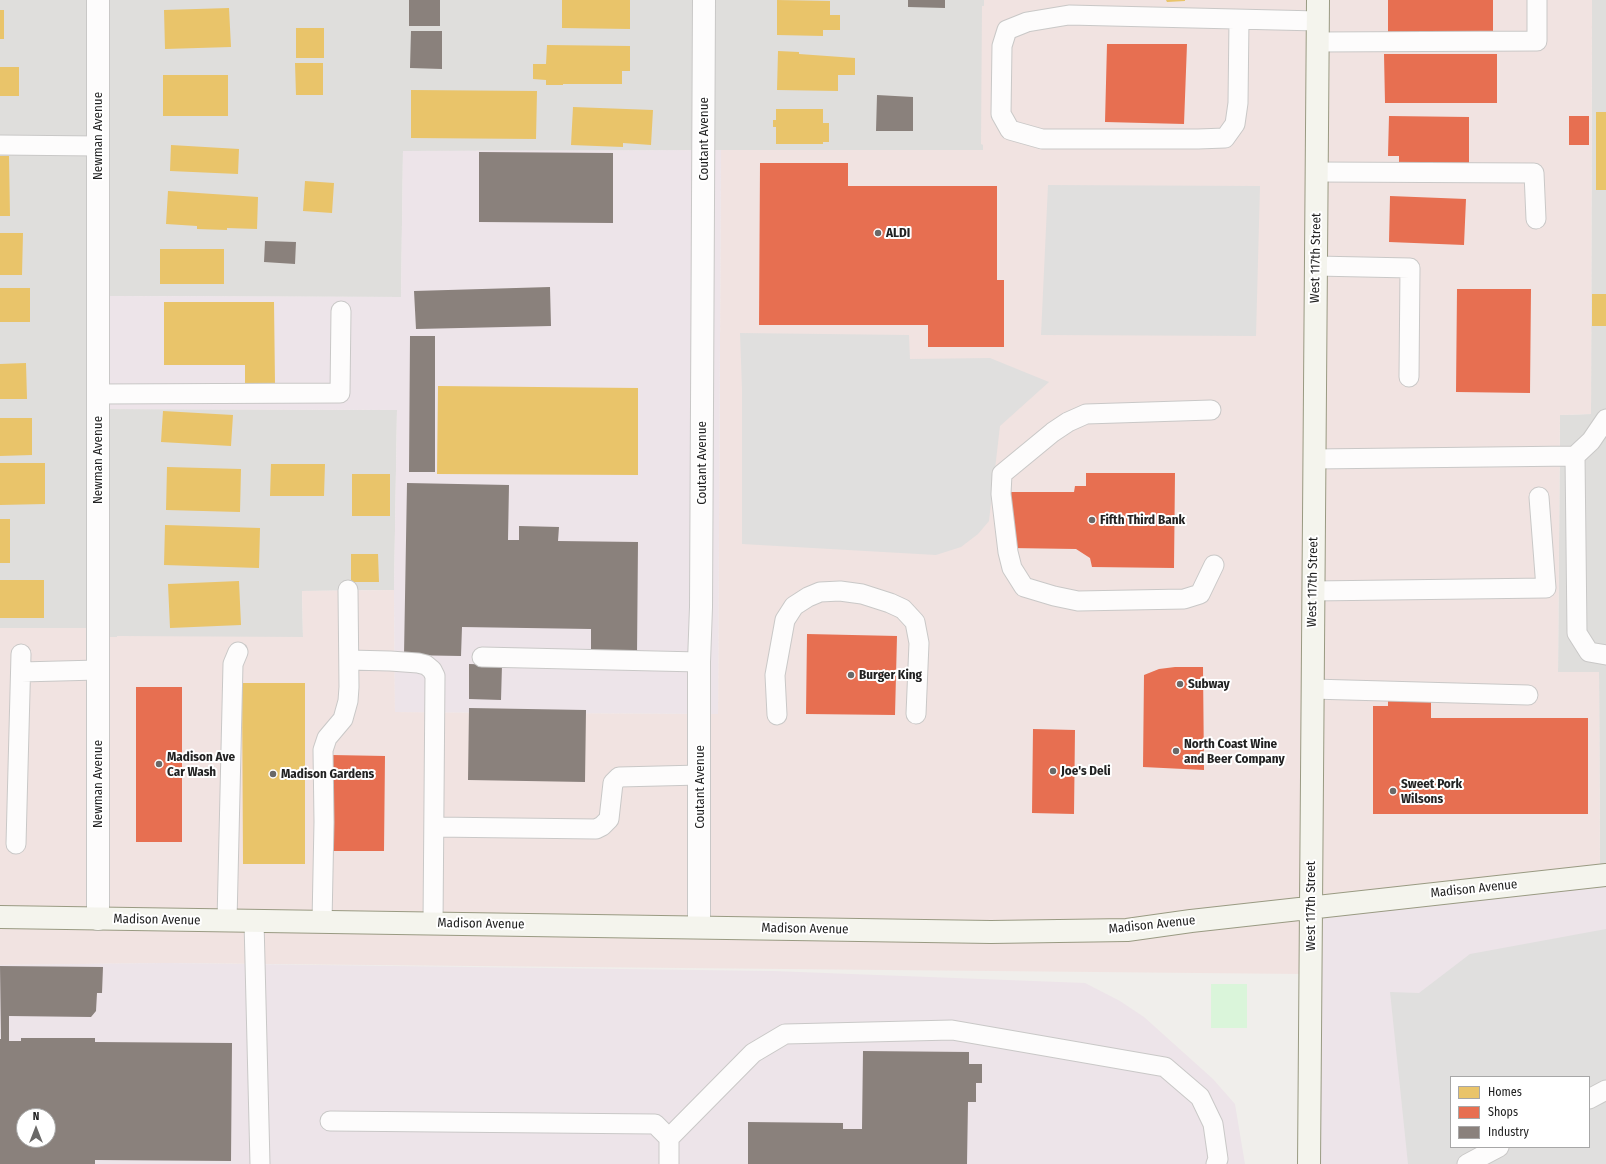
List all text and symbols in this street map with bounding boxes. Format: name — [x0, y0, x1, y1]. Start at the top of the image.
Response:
street label: Newman Avenue — [90, 92, 106, 180]
street label: Coutant Avenue — [696, 97, 712, 181]
street label: West 117th Street — [1307, 213, 1325, 303]
place label: ALDI — [886, 225, 910, 241]
marker: ALDI — [873, 228, 883, 238]
street label: Newman Avenue — [90, 416, 106, 504]
street label: Coutant Avenue — [694, 421, 710, 505]
place label: Fifth Third Bank — [1100, 512, 1185, 528]
marker: Fifth Third Bank — [1087, 515, 1097, 525]
street label: West 117th Street — [1304, 537, 1322, 627]
place label: Burger King — [859, 667, 922, 683]
marker: Burger King — [846, 670, 856, 680]
place label: Subway — [1188, 676, 1230, 692]
marker: Subway — [1175, 679, 1185, 689]
place label: North Coast Wine and Beer Company — [1184, 736, 1285, 767]
street label: Newman Avenue — [90, 740, 106, 828]
street label: Coutant Avenue — [692, 745, 708, 829]
marker: North Coast Wine and Beer Company — [1171, 746, 1181, 756]
place label: Madison Ave Car Wash — [167, 749, 235, 780]
marker: Madison Ave Car Wash — [154, 759, 164, 769]
place label: Joe's Deli — [1061, 763, 1111, 779]
place label: Madison Gardens — [281, 766, 374, 782]
marker: Joe's Deli — [1048, 766, 1058, 776]
marker: Madison Gardens — [268, 769, 278, 779]
place label: Sweet Pork Wilsons — [1401, 776, 1462, 807]
marker: Sweet Pork Wilsons — [1388, 786, 1398, 796]
street label: West 117th Street — [1303, 861, 1319, 951]
street label: Madison Avenue — [1430, 877, 1518, 901]
street label: Madison Avenue — [113, 911, 201, 929]
street label: Madison Avenue — [1108, 913, 1196, 937]
street label: Madison Avenue — [437, 915, 525, 933]
street label: Madison Avenue — [761, 920, 849, 938]
legend — [1450, 1076, 1590, 1148]
text: Homes — [1488, 1085, 1522, 1099]
text: Shops — [1488, 1105, 1518, 1119]
north arrow — [16, 1108, 56, 1148]
text: N — [33, 1110, 39, 1123]
text: Industry — [1488, 1125, 1529, 1139]

